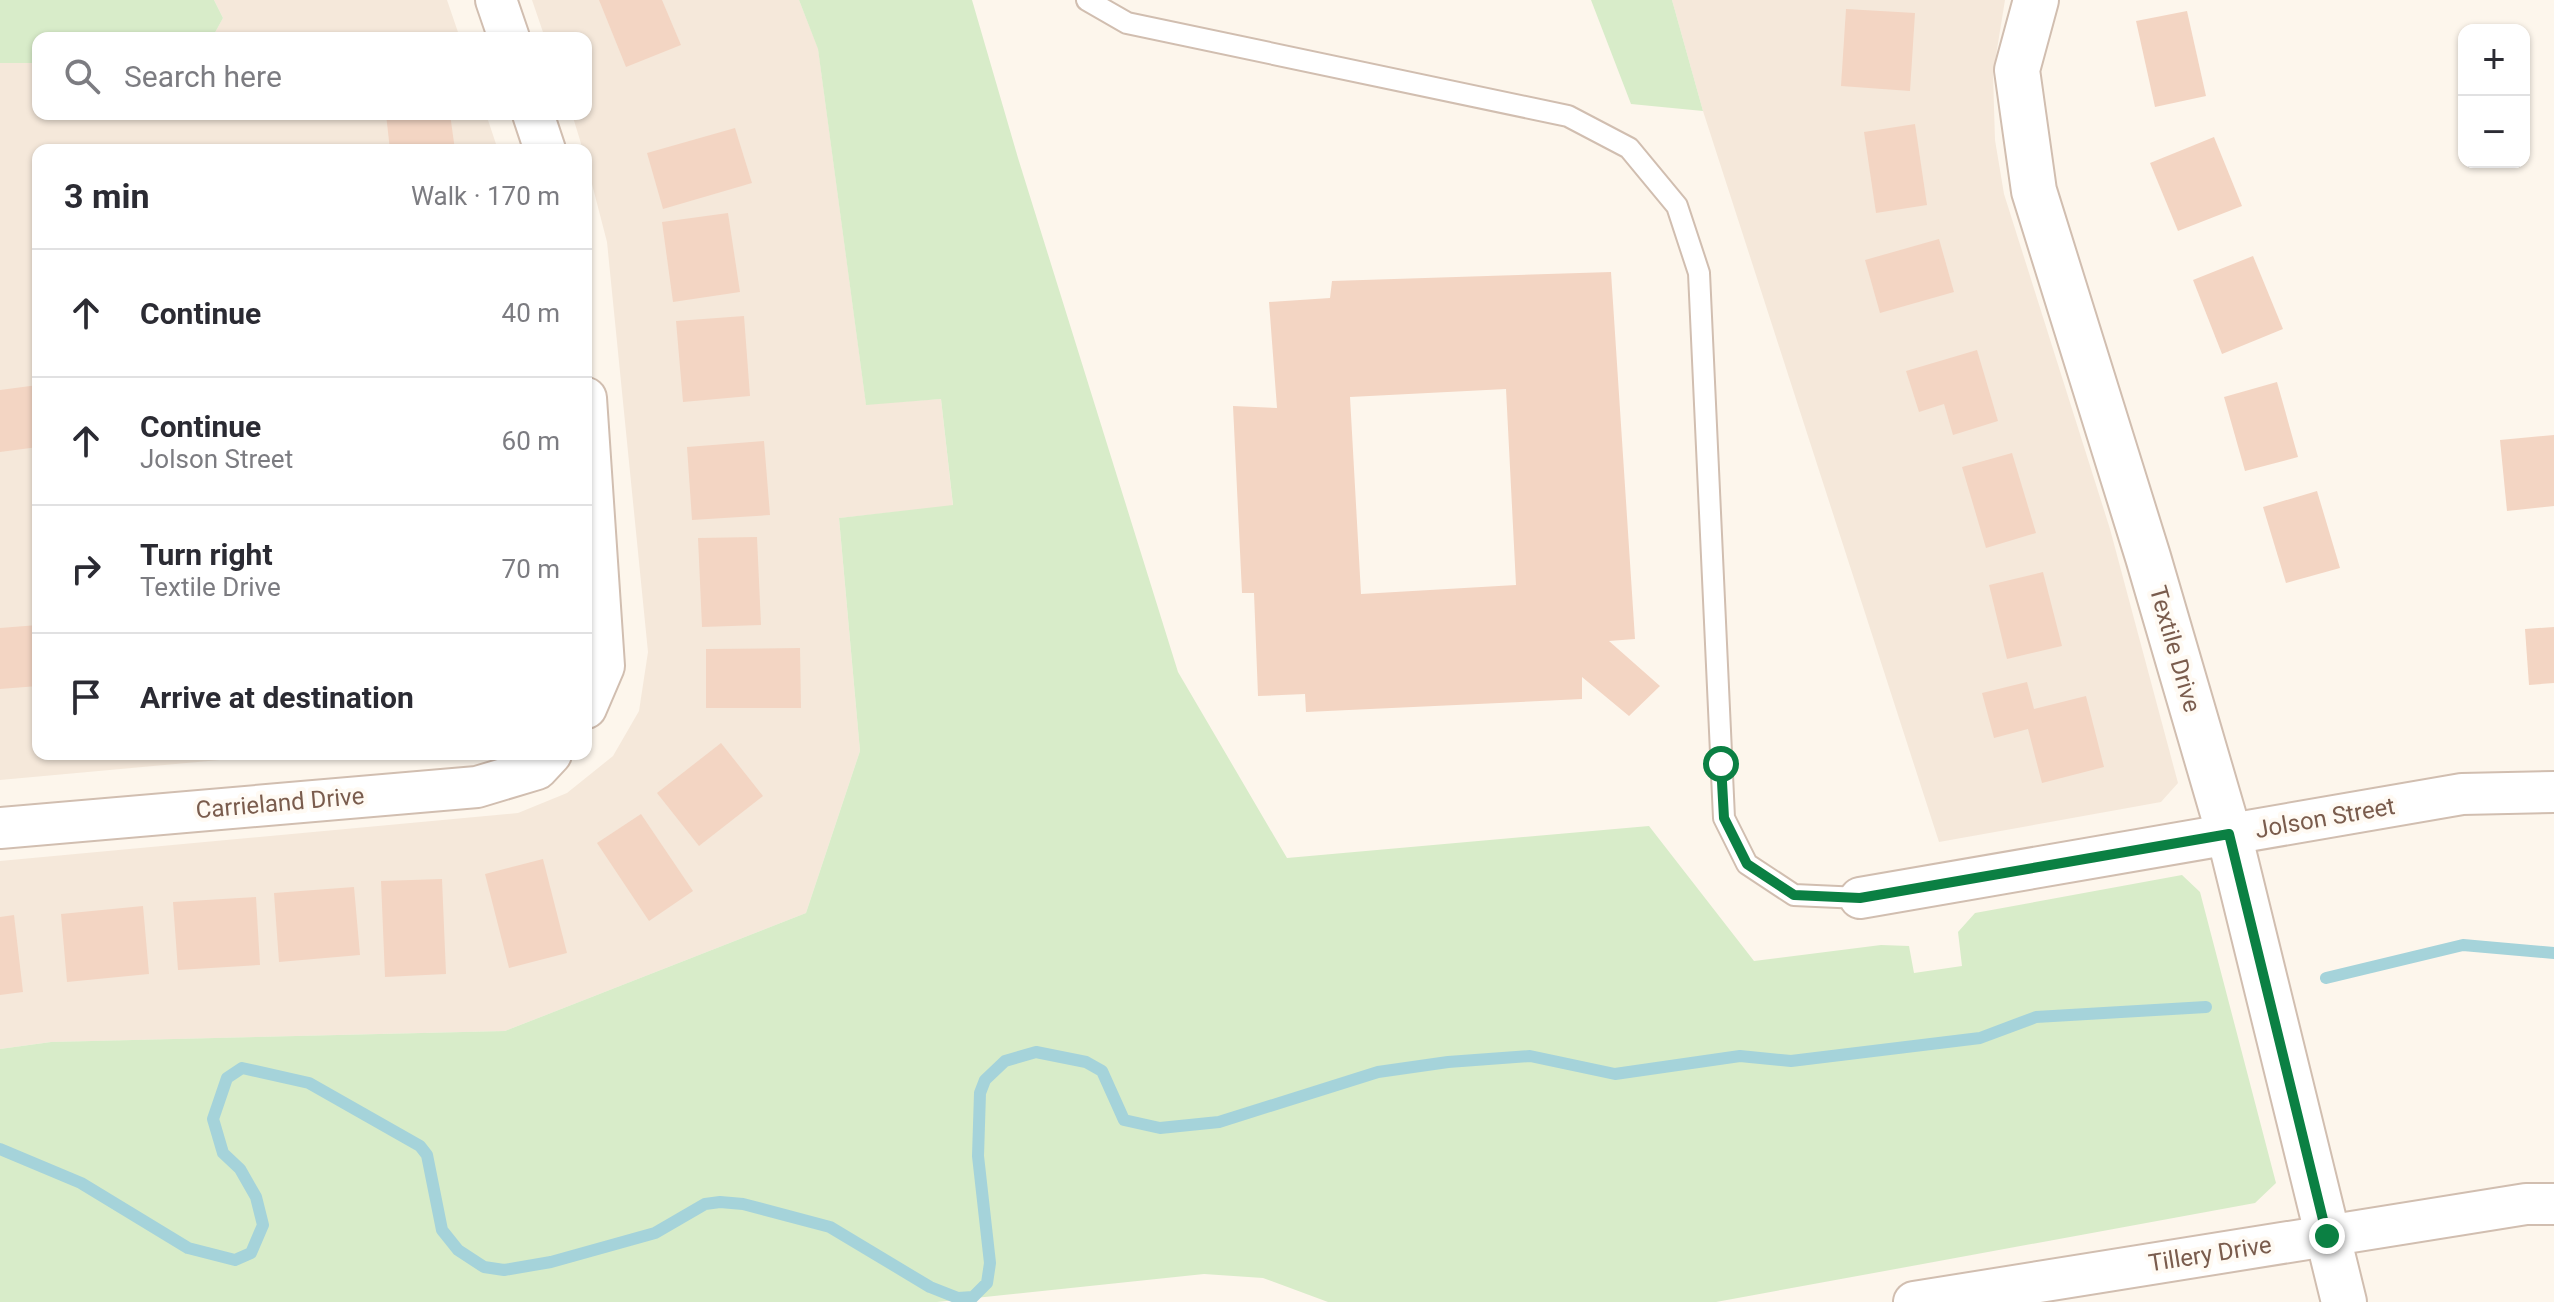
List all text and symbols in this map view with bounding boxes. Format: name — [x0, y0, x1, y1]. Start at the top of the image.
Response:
map controls — [2458, 24, 2530, 168]
button: + — [2458, 24, 2530, 96]
search box — [32, 32, 592, 120]
icon: search — [60, 54, 104, 98]
text: Search here — [124, 59, 282, 94]
button: − — [2458, 96, 2530, 168]
text: 3 min — [64, 176, 149, 216]
text: Walk · 170 m — [411, 181, 560, 211]
icon: ahead — [64, 291, 108, 335]
text: Continue — [140, 296, 261, 331]
text: 40 m — [502, 298, 560, 328]
text: Continue — [140, 409, 261, 444]
icon: ahead — [64, 419, 108, 463]
text: 60 m — [502, 426, 560, 456]
text: Jolson Street — [140, 444, 293, 474]
text: Turn right — [140, 537, 273, 572]
icon: right — [64, 547, 108, 591]
text: 70 m — [502, 554, 560, 584]
text: Textile Drive — [140, 572, 281, 602]
street label: Textile Drive — [2144, 583, 2206, 715]
icon: arrive — [64, 675, 108, 719]
text: Arrive at destination — [140, 680, 414, 715]
route start — [1703, 746, 1739, 782]
street label: Carrieland Drive — [195, 782, 365, 824]
street label: Jolson Street — [2253, 792, 2397, 844]
route end — [2309, 1218, 2345, 1254]
street label: Tillery Drive — [2147, 1230, 2273, 1278]

